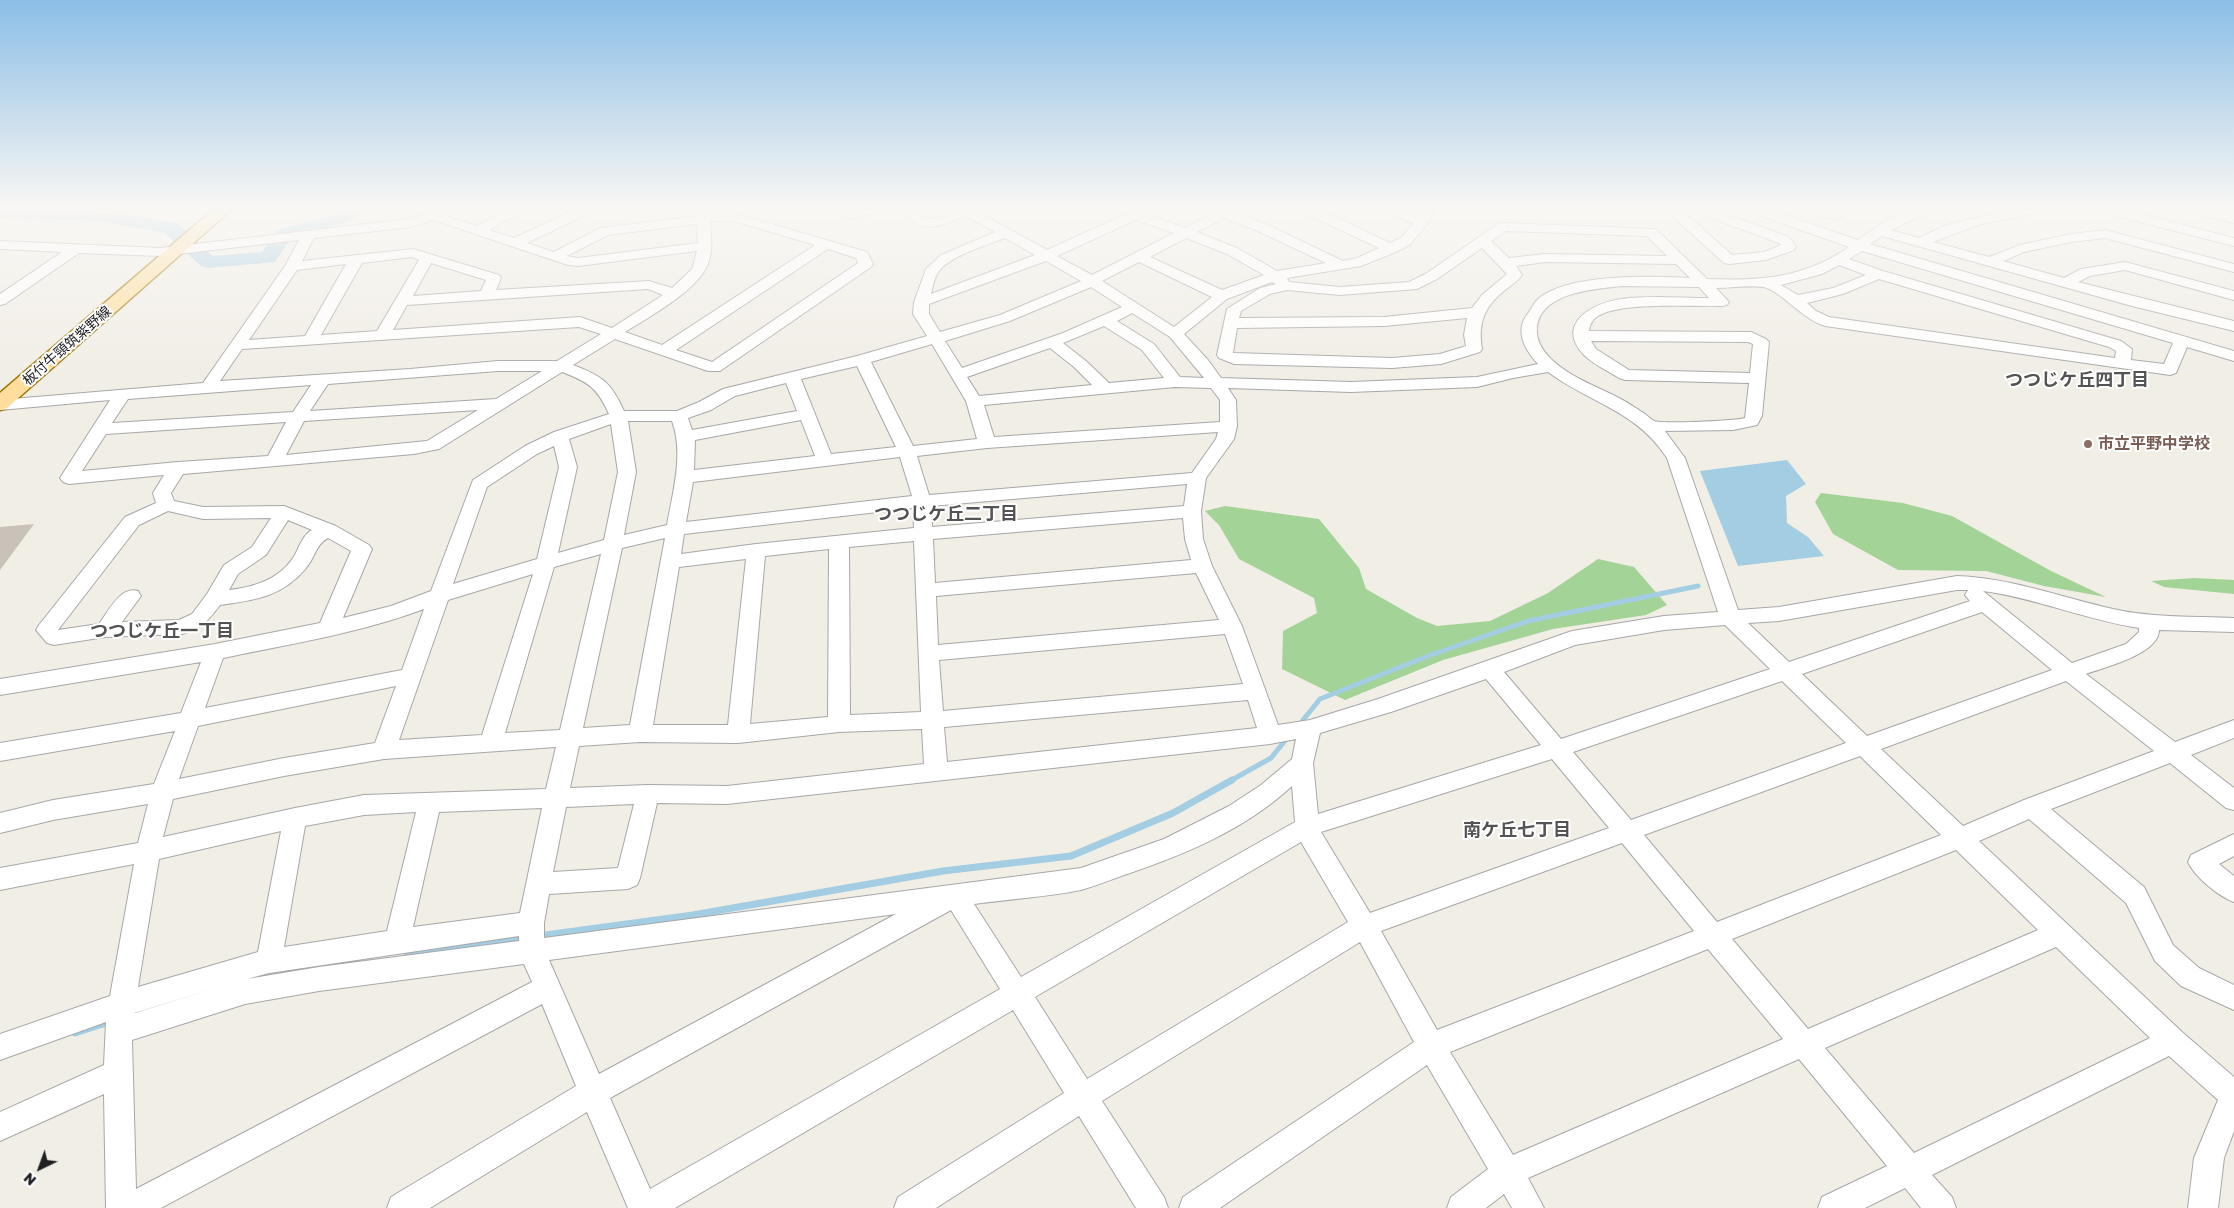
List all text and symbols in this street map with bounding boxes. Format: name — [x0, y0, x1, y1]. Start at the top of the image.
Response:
street label: 板付牛頸筑紫野線 — [19, 303, 115, 389]
district label: つつじケ丘四丁目 — [2005, 369, 2149, 391]
place label: 市立平野中学校 — [2098, 434, 2210, 454]
marker: 市立平野中学校 — [2082, 438, 2094, 450]
district label: つつじケ丘二丁目 — [874, 503, 1018, 525]
district label: つつじケ丘一丁目 — [90, 620, 234, 642]
district label: 南ケ丘七丁目 — [1463, 819, 1571, 841]
north arrow — [15, 1143, 65, 1193]
text: N — [20, 1170, 39, 1189]

